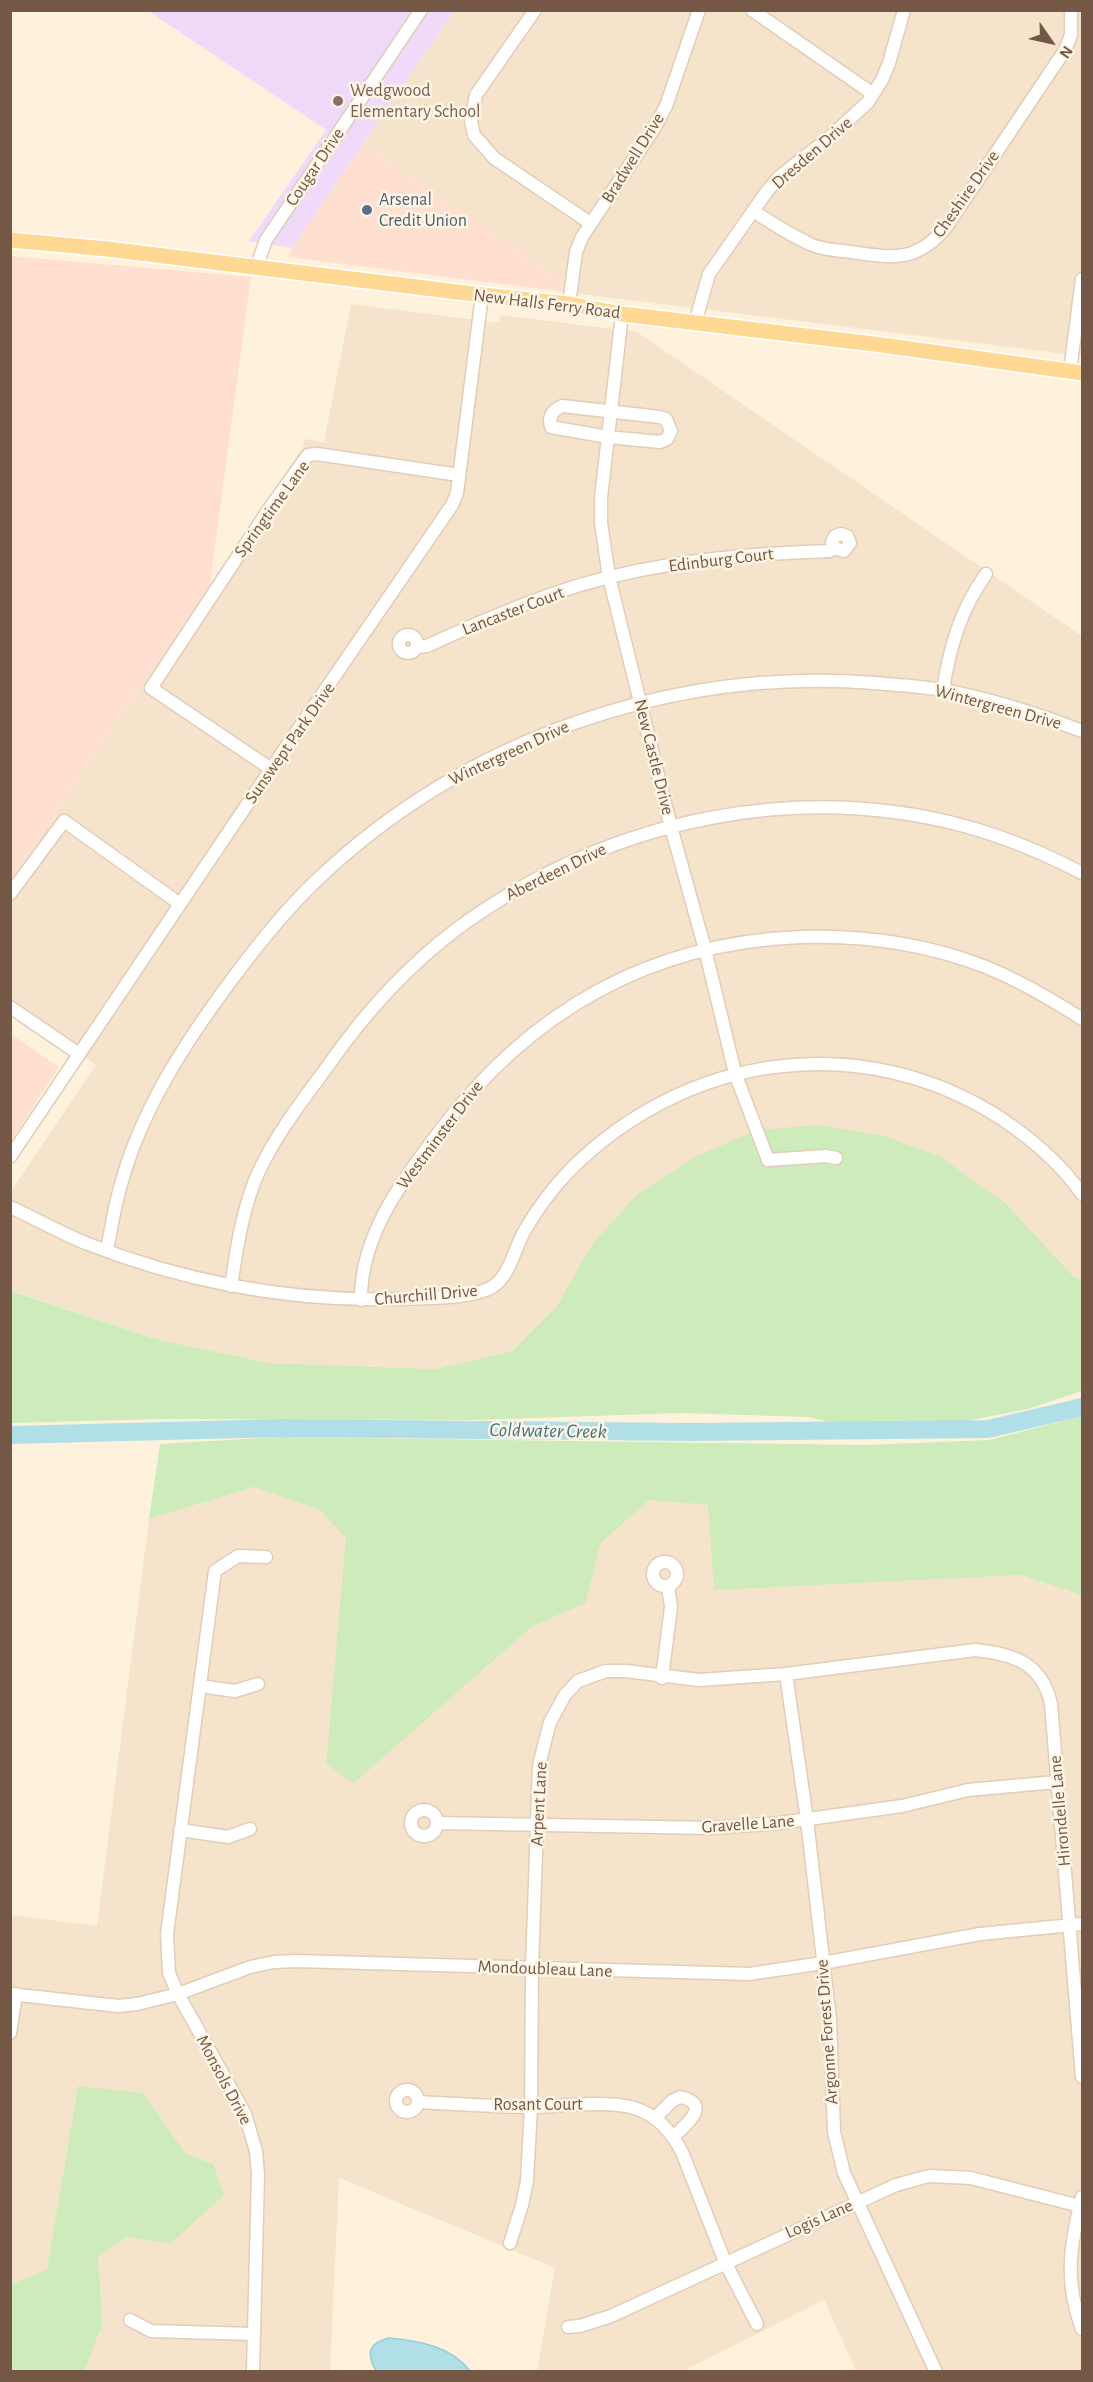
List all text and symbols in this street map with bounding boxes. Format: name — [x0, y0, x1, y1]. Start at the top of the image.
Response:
north arrow — [1021, 12, 1081, 72]
text: N — [1056, 43, 1076, 61]
place label: Wedgwood Elementary School — [350, 80, 480, 122]
marker: Wedgwood Elementary School — [331, 94, 345, 108]
street label: Bradwell Drive — [597, 109, 669, 207]
street label: Dresden Drive — [767, 112, 857, 194]
street label: Cougar Drive — [281, 124, 349, 210]
street label: Cheshire Drive — [928, 146, 1004, 242]
place label: Arsenal Credit Union — [379, 189, 467, 232]
marker: Arsenal Credit Union — [360, 203, 374, 217]
street label: New Halls Ferry Road — [472, 284, 622, 324]
street label: Springtime Lane — [230, 456, 314, 562]
street label: Edinburg Court — [667, 543, 775, 577]
street label: Lancaster Court — [459, 582, 567, 640]
street label: Sunswept Park Drive — [240, 678, 340, 808]
street label: Wintergreen Drive — [932, 680, 1064, 734]
street label: New Castle Drive — [629, 697, 679, 817]
street label: Wintergreen Drive — [445, 716, 573, 790]
street label: Aberdeen Drive — [502, 838, 610, 906]
street label: Westminster Drive — [392, 1076, 488, 1194]
street label: Churchill Drive — [374, 1280, 478, 1310]
water label: Coldwater Creek — [489, 1418, 607, 1444]
street label: Hirondelle Lane — [1044, 1755, 1076, 1867]
street label: Arpent Lane — [526, 1761, 552, 1847]
street label: Gravelle Lane — [701, 1810, 795, 1838]
street label: Mondoubleau Lane — [477, 1956, 613, 1982]
street label: Argonne Forest Drive — [811, 1958, 843, 2106]
street label: Monsols Drive — [191, 2031, 257, 2129]
street label: Rosant Court — [493, 2094, 583, 2116]
street label: Logis Lane — [782, 2194, 856, 2244]

